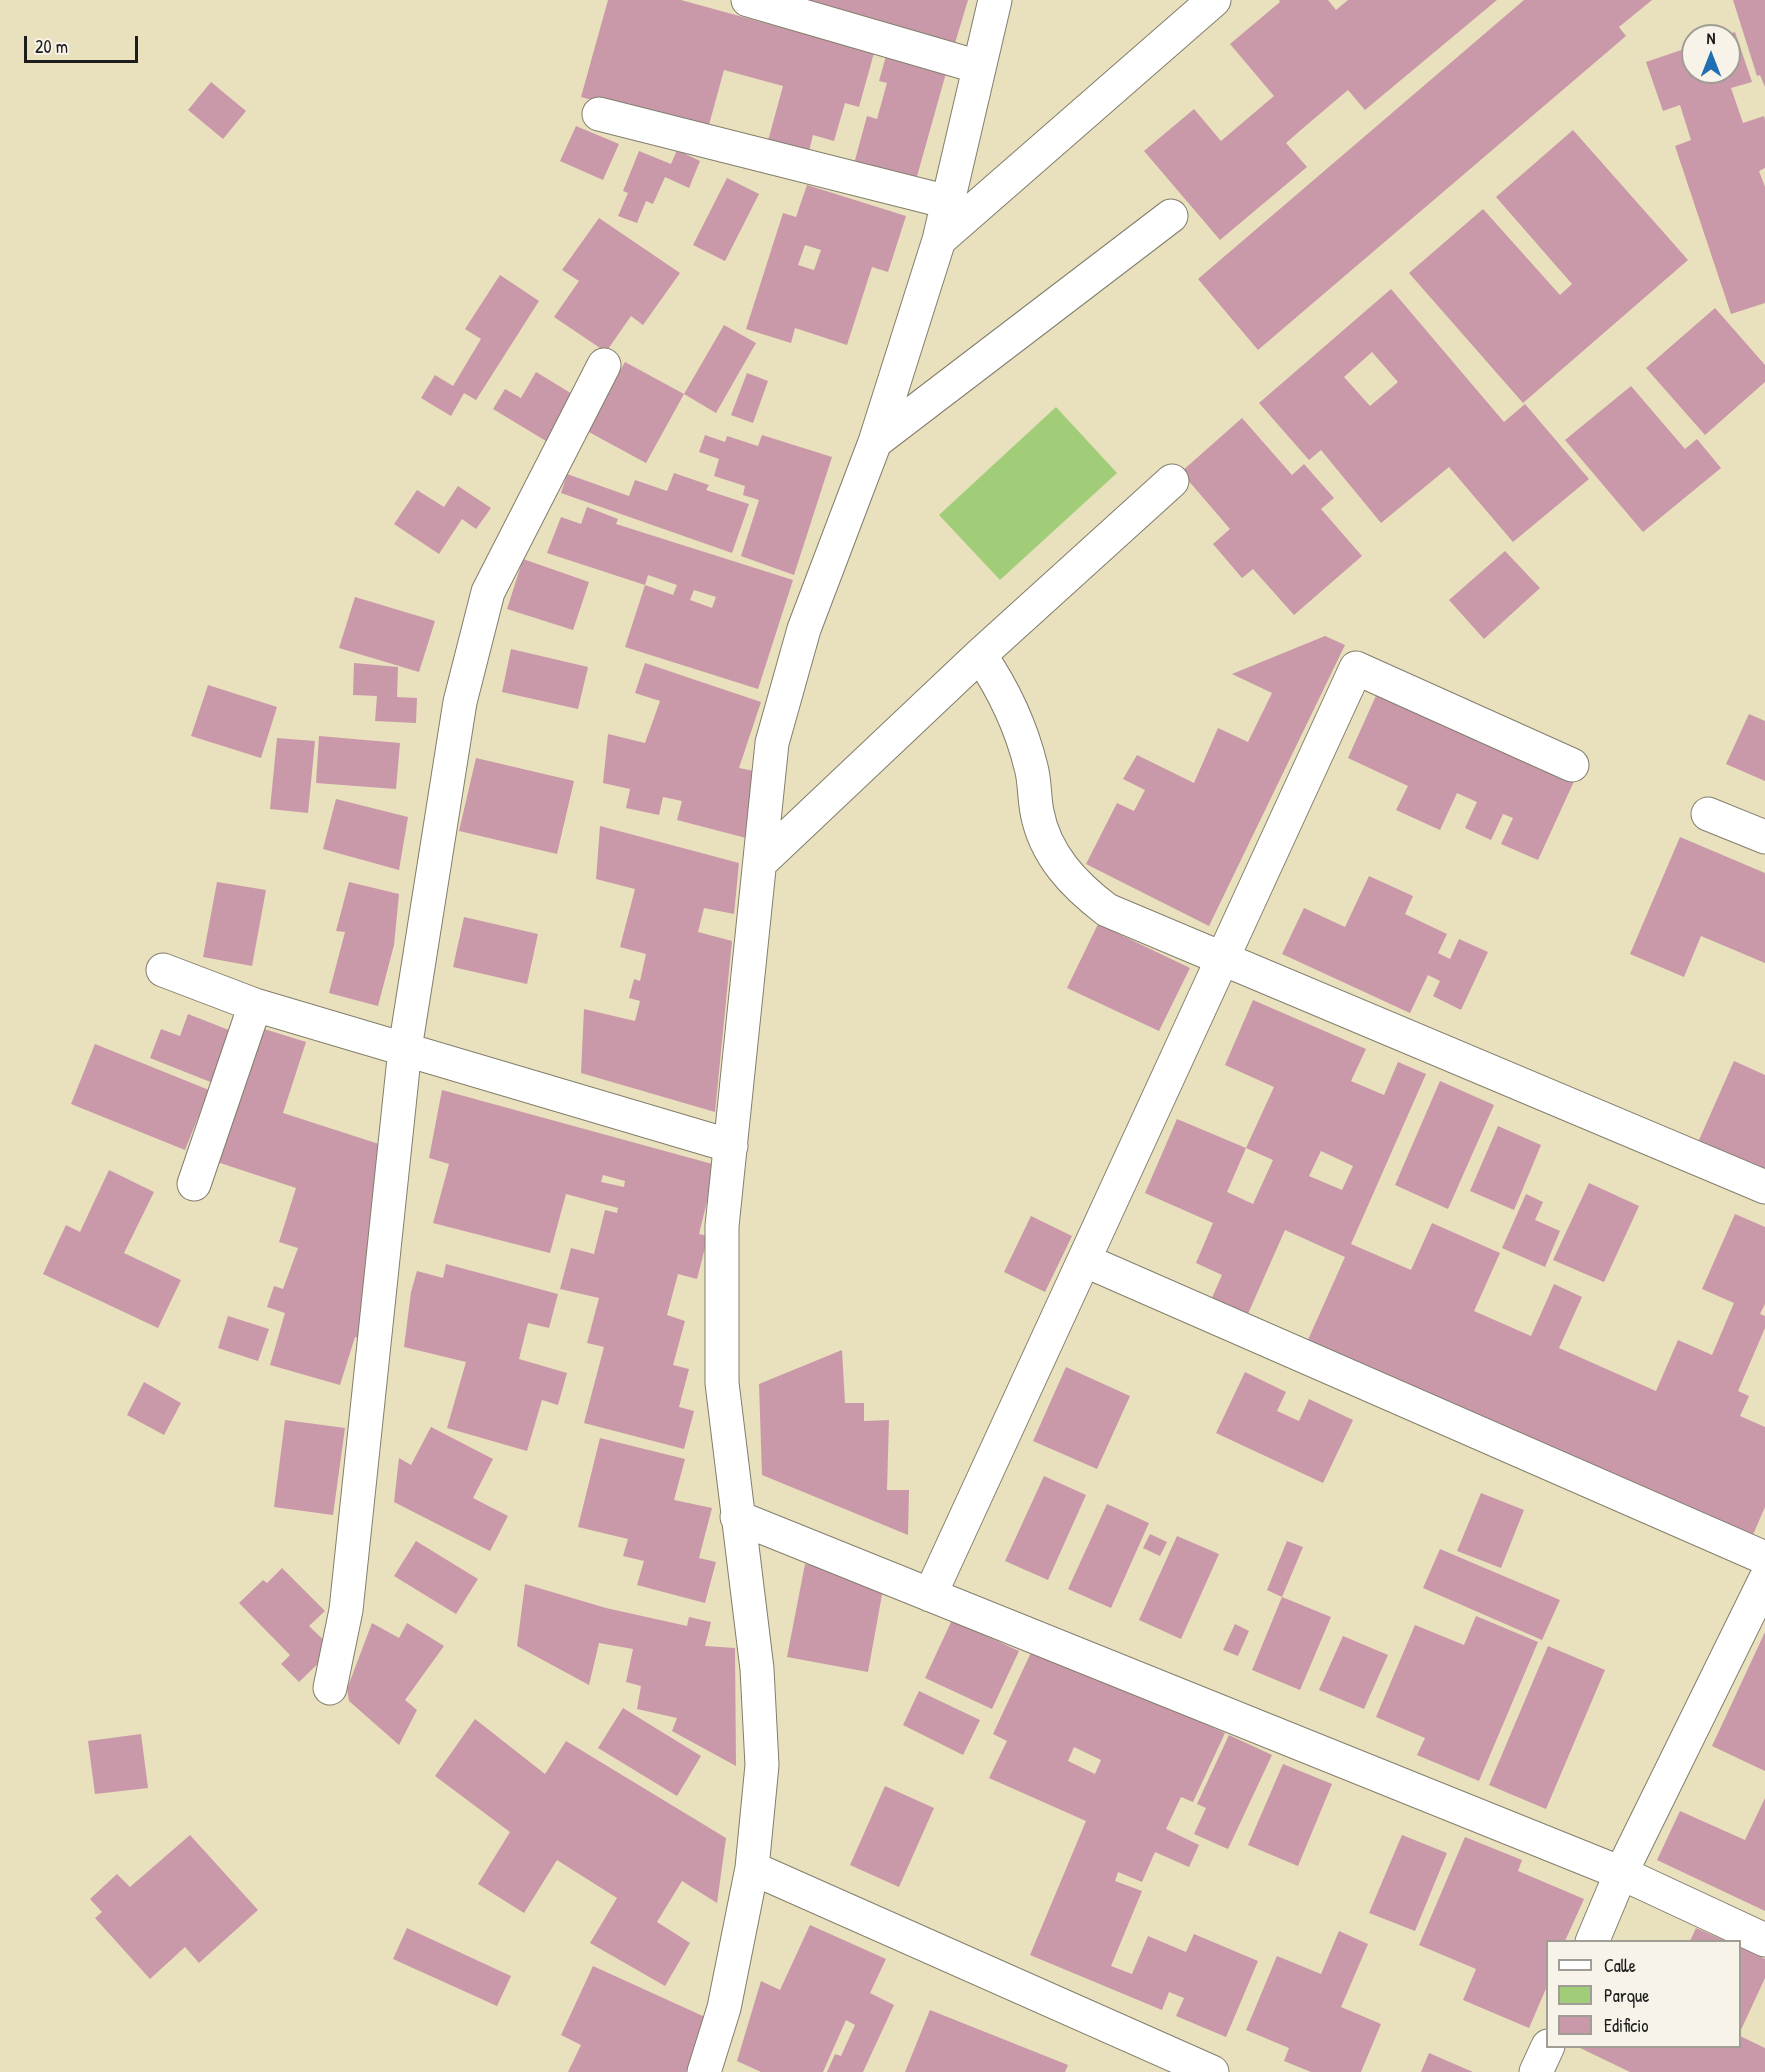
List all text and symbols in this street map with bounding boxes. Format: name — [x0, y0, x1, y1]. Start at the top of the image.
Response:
scale bar — [27, 24, 141, 62]
north arrow — [1681, 24, 1741, 84]
text: N — [1707, 27, 1715, 49]
text: 20 m — [35, 34, 68, 59]
legend — [1546, 1940, 1741, 2048]
text: Calle — [1604, 1953, 1636, 1978]
text: Parque — [1604, 1983, 1649, 2008]
text: Edificio — [1604, 2013, 1648, 2038]

